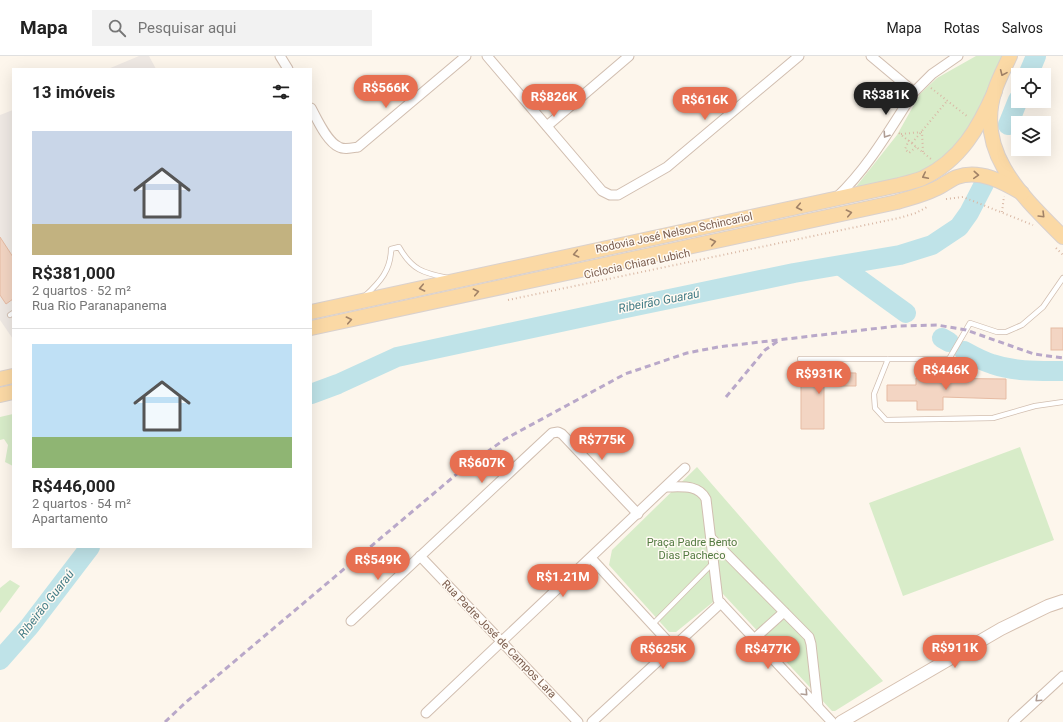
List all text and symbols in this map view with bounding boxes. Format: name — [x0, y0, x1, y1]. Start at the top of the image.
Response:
search box — [92, 10, 372, 46]
text: Mapa — [20, 16, 68, 39]
icon: search — [106, 17, 128, 39]
text: Pesquisar aqui — [138, 19, 236, 37]
text: Mapa — [886, 20, 922, 36]
text: Rotas — [944, 20, 980, 36]
text: Salvos — [1002, 20, 1043, 36]
map controls — [1011, 68, 1051, 156]
button: locate — [1011, 68, 1051, 108]
one-way arrow — [1000, 69, 1008, 77]
pin: R$566K — [353, 75, 419, 109]
text: R$566K — [363, 80, 409, 95]
icon: filters — [270, 81, 292, 103]
text: 13 imóveis — [32, 82, 115, 102]
pin: R$381K — [853, 82, 919, 116]
pin: R$826K — [521, 84, 587, 118]
pin: R$616K — [672, 87, 738, 121]
text: R$381K — [863, 87, 909, 102]
text: R$826K — [531, 89, 577, 104]
text: R$616K — [682, 92, 728, 107]
button: layers — [1011, 116, 1051, 156]
one-way arrow — [883, 131, 890, 138]
icon: home — [126, 157, 198, 229]
one-way arrow — [922, 171, 930, 179]
one-way arrow — [973, 171, 979, 180]
one-way arrow — [796, 202, 802, 210]
one-way arrow — [846, 209, 852, 217]
street label: Rodovia José Nelson Schincariol — [594, 210, 754, 256]
one-way arrow — [1037, 211, 1045, 218]
one-way arrow — [710, 238, 716, 246]
street label: Ciclocia Chiara Lubich — [583, 246, 691, 282]
one-way arrow — [573, 250, 579, 258]
text: R$381,000 — [32, 263, 115, 283]
text: 2 quartos · 52 m² — [32, 283, 131, 298]
one-way arrow — [419, 283, 425, 291]
water label: Ribeirão Guaraú — [617, 286, 701, 316]
one-way arrow — [473, 289, 479, 297]
text: Rua Rio Paranapanema — [32, 298, 167, 313]
one-way arrow — [346, 316, 352, 324]
pin: R$446K — [913, 357, 979, 391]
pin: R$931K — [786, 361, 852, 395]
text: R$446K — [923, 362, 969, 377]
text: R$931K — [796, 366, 842, 381]
icon: home — [126, 370, 198, 442]
pin: R$775K — [569, 427, 635, 461]
text: R$775K — [579, 432, 625, 447]
pin: R$607K — [449, 450, 515, 484]
text: R$607K — [459, 455, 505, 470]
text: R$446,000 — [32, 476, 115, 496]
text: 2 quartos · 54 m² — [32, 496, 131, 511]
text: Apartamento — [32, 511, 108, 526]
park label: Praça Padre Bento Dias Pacheco — [647, 536, 737, 562]
pin: R$549K — [345, 547, 411, 581]
text: R$549K — [355, 552, 401, 567]
pin: R$1.21M — [526, 564, 600, 598]
water label: Ribeirão Guaraú — [15, 567, 77, 641]
text: R$1.21M — [536, 569, 590, 584]
street label: Rua Padre José de Campos Lara — [439, 577, 559, 701]
pin: R$911K — [922, 635, 988, 669]
pin: R$625K — [630, 636, 696, 670]
pin: R$477K — [735, 636, 801, 670]
text: R$911K — [932, 640, 978, 655]
text: R$625K — [640, 641, 686, 656]
text: R$477K — [745, 641, 791, 656]
one-way arrow — [800, 688, 807, 696]
one-way arrow — [1035, 694, 1043, 702]

